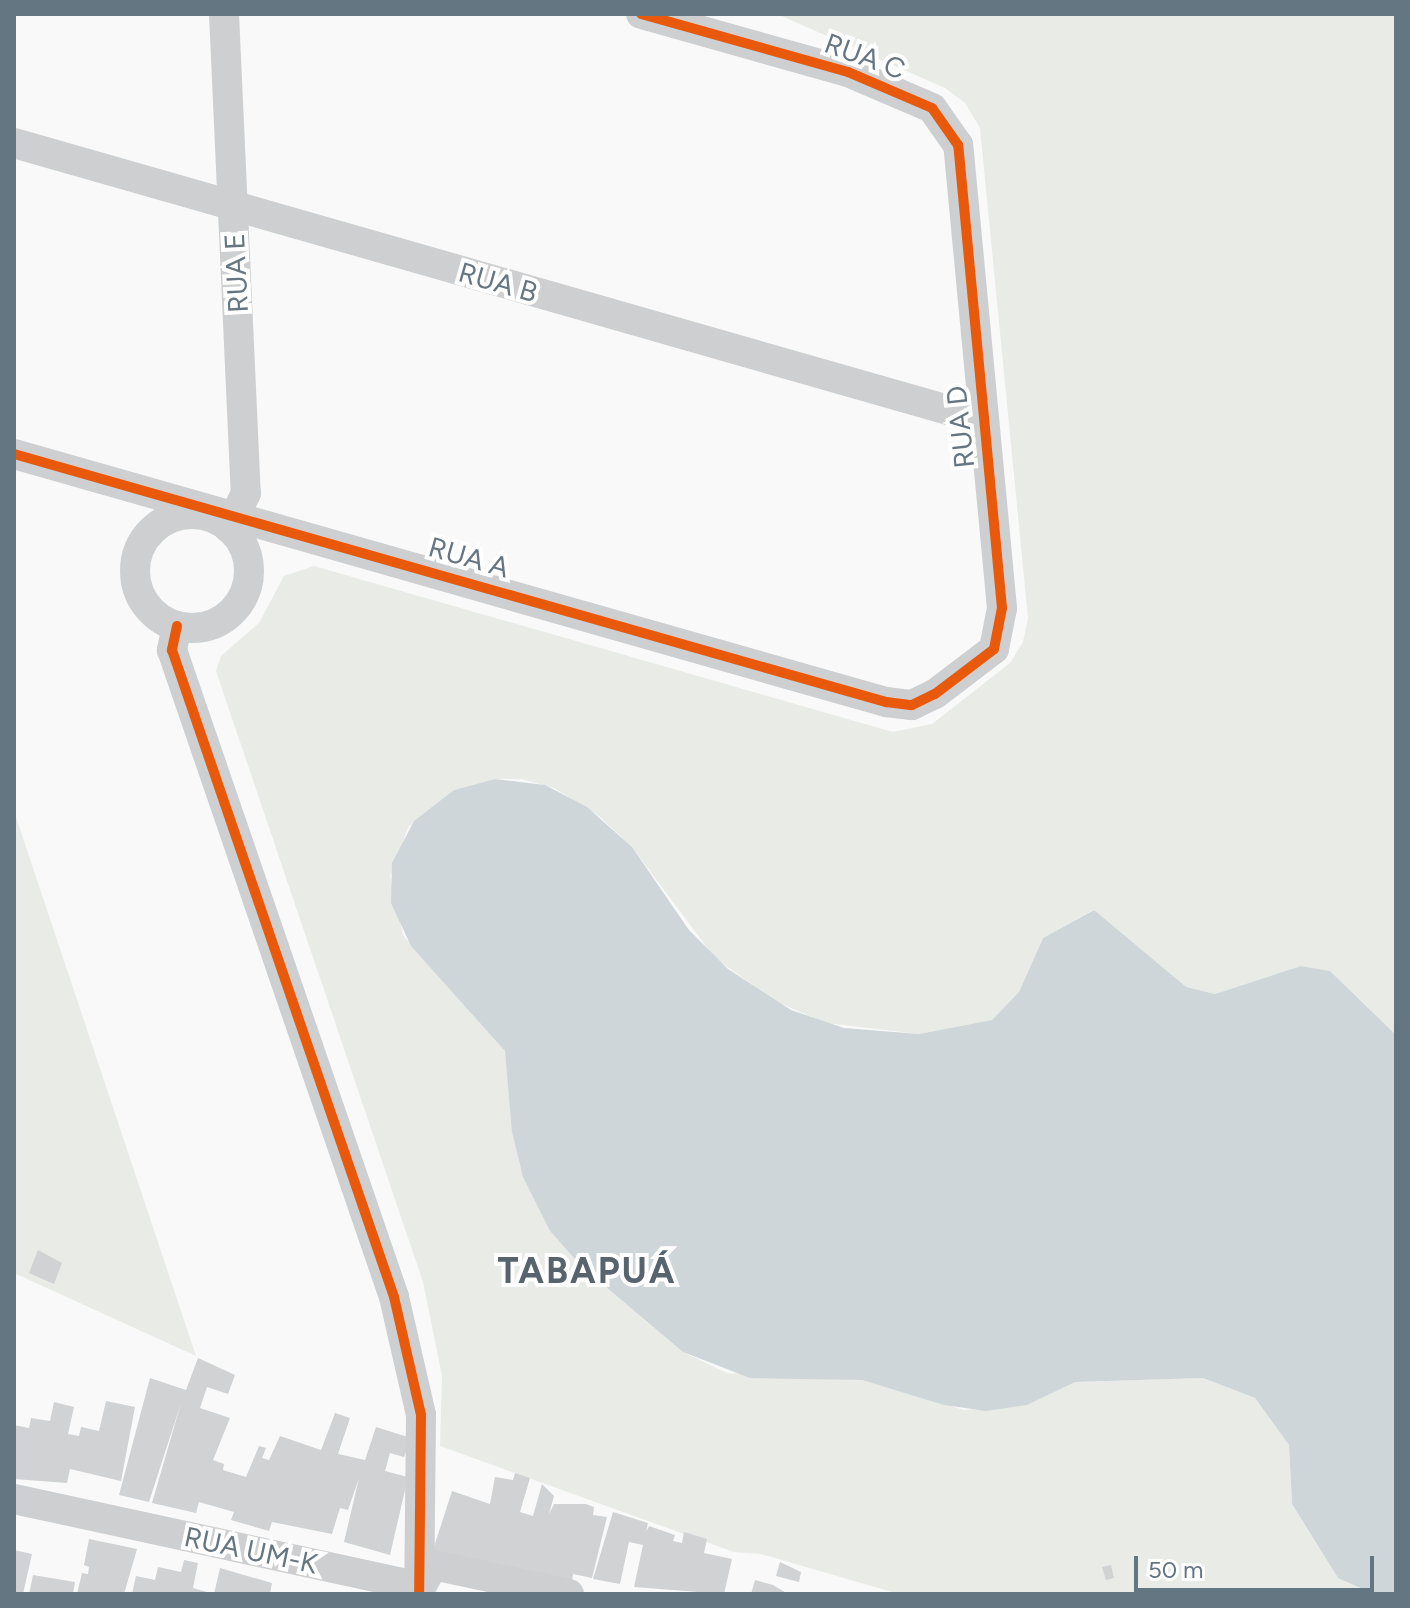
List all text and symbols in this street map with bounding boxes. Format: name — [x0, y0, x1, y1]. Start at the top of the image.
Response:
street label: RUA C — [820, 26, 910, 86]
street label: RUA E — [217, 232, 255, 314]
street label: RUA B — [455, 255, 541, 309]
street label: RUA D — [939, 384, 981, 470]
street label: RUA A — [425, 530, 513, 584]
district label: TABAPUÁ — [498, 1249, 676, 1293]
street label: RUA UM-K — [181, 1519, 321, 1581]
scale bar — [1138, 1540, 1378, 1590]
text: 50 m — [1148, 1555, 1204, 1584]

